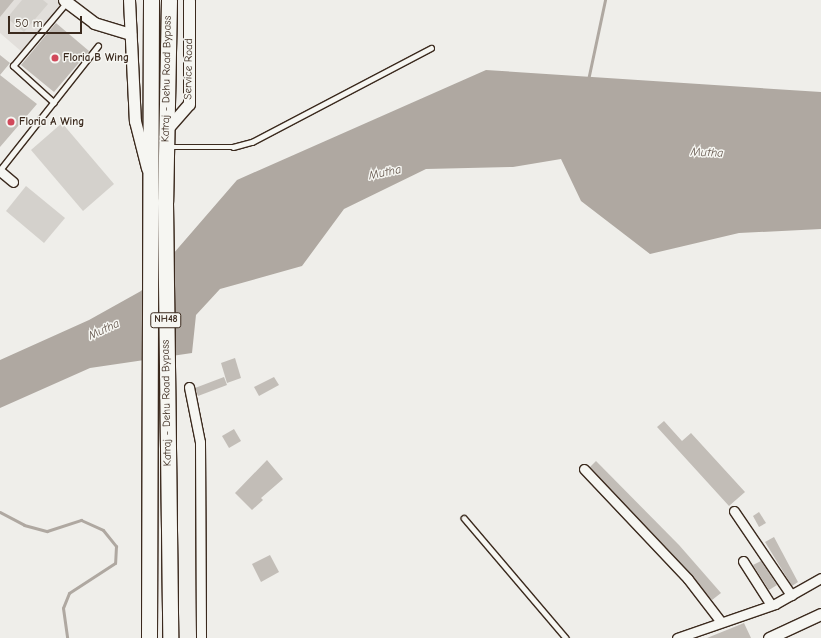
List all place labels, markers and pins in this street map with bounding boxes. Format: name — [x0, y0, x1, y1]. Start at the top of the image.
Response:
place label: Floria B Wing — [63, 51, 129, 65]
marker: Floria B Wing — [50, 53, 60, 63]
place label: Floria A Wing — [19, 115, 84, 129]
marker: Floria A Wing — [6, 117, 16, 127]

